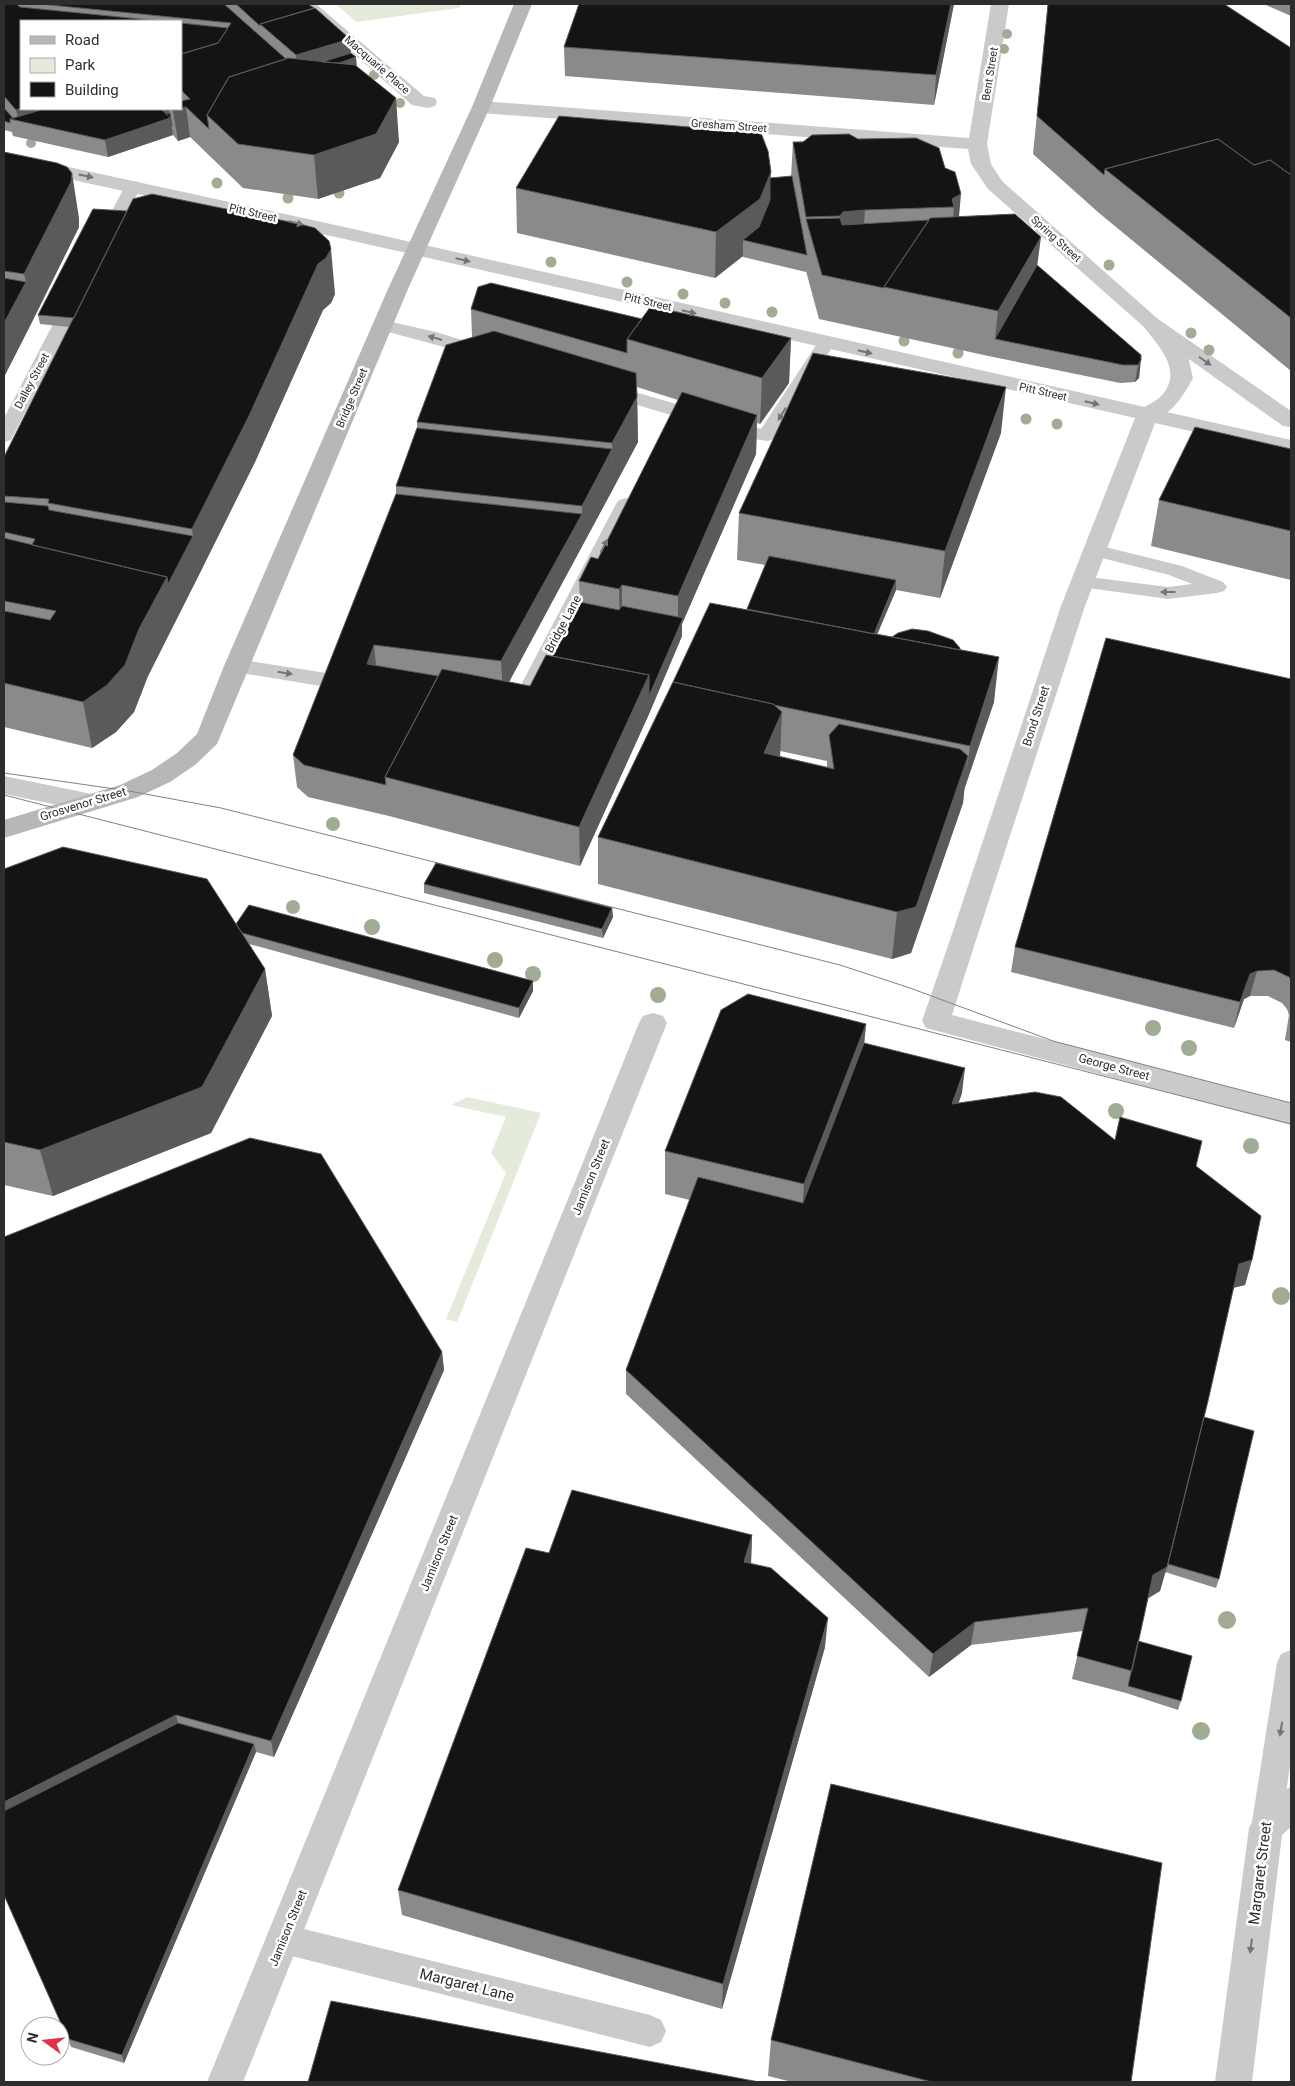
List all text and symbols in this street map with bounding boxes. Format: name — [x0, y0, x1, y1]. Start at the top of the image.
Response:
legend — [20, 20, 182, 110]
text: Road — [65, 31, 99, 49]
street label: Macquarie Place — [342, 33, 412, 97]
street label: Bent Street — [979, 46, 1001, 102]
text: Park — [65, 56, 96, 74]
text: Building — [65, 81, 119, 99]
street label: Gresham Street — [691, 117, 768, 135]
one-way arrow — [78, 173, 94, 181]
street label: Pitt Street — [228, 201, 279, 225]
street label: Spring Street — [1028, 213, 1084, 265]
one-way arrow — [288, 219, 303, 227]
one-way arrow — [455, 257, 471, 265]
street label: Pitt Street — [623, 290, 674, 314]
one-way arrow — [682, 308, 697, 316]
one-way arrow — [427, 333, 442, 341]
one-way arrow — [857, 348, 872, 356]
street label: Dalley Street — [12, 351, 52, 411]
one-way arrow — [1198, 356, 1212, 366]
street label: Bridge Street — [334, 366, 370, 430]
street label: Pitt Street — [1018, 380, 1069, 404]
one-way arrow — [1084, 399, 1099, 407]
one-way arrow — [777, 408, 787, 421]
one-way arrow — [600, 539, 608, 553]
one-way arrow — [1160, 588, 1176, 596]
street label: Bridge Lane — [542, 593, 584, 655]
one-way arrow — [277, 670, 293, 678]
street label: Bond Street — [1020, 684, 1052, 748]
street label: Grosvenor Street — [38, 784, 128, 824]
street label: George Street — [1077, 1051, 1151, 1083]
street label: Jamison Street — [569, 1137, 613, 1217]
street label: Jamison Street — [417, 1513, 461, 1593]
one-way arrow — [1276, 1721, 1284, 1737]
street label: Margaret Street — [1245, 1820, 1275, 1926]
street label: Jamison Street — [266, 1888, 310, 1968]
one-way arrow — [1247, 1938, 1255, 1954]
street label: Margaret Lane — [418, 1965, 516, 2005]
north arrow — [20, 2016, 70, 2066]
text: N — [23, 2031, 41, 2044]

